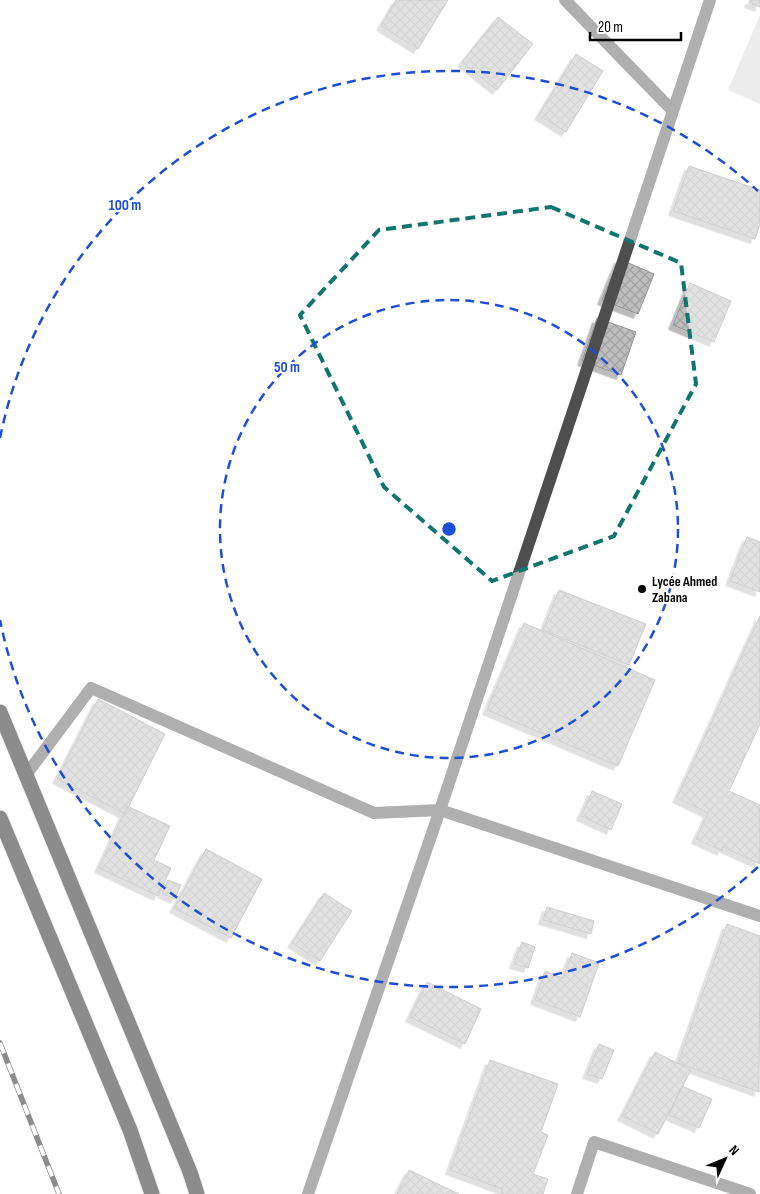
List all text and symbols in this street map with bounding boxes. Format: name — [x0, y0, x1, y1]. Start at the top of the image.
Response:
scale bar — [590, 10, 681, 42]
text: 20 m — [598, 18, 623, 37]
text: 100 m — [109, 196, 141, 215]
text: 50 m — [274, 358, 300, 377]
centre of rings — [440, 520, 458, 538]
place label: Lycée Ahmed Zabana — [652, 573, 717, 606]
marker: Lycée Ahmed Zabana — [636, 583, 648, 595]
north arrow — [700, 1134, 750, 1184]
text: N — [725, 1142, 743, 1159]

